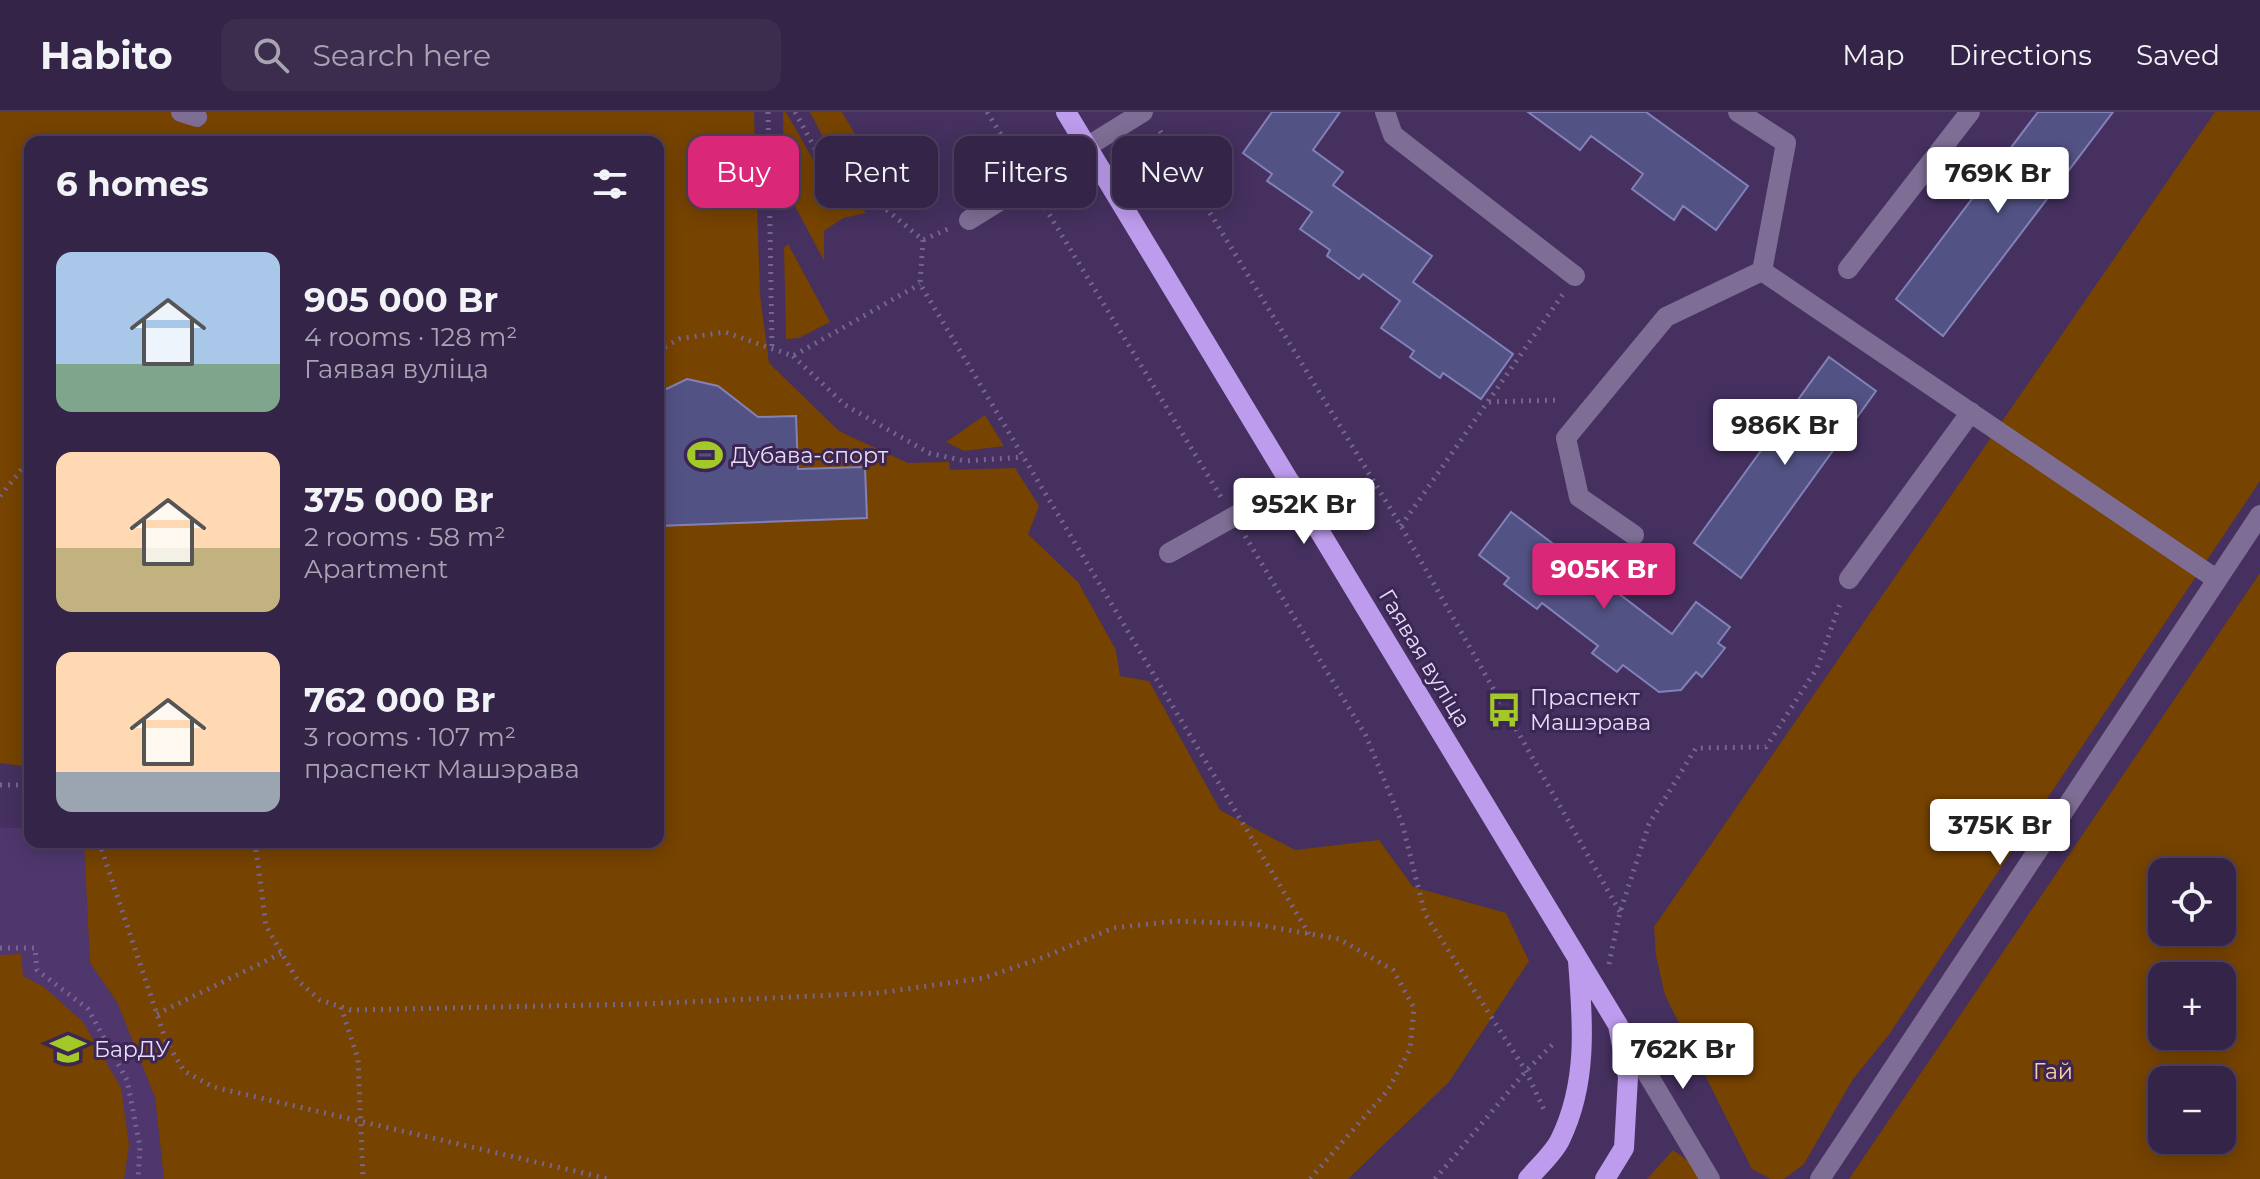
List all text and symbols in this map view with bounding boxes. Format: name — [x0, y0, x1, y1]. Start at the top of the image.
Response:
search box — [221, 19, 781, 91]
text: Habito — [40, 32, 173, 79]
icon: search — [249, 33, 293, 77]
text: Search here — [313, 37, 491, 74]
text: Map — [1842, 38, 1904, 72]
text: Directions — [1948, 38, 2092, 72]
text: Saved — [2136, 38, 2220, 72]
chip: Buy — [688, 136, 799, 208]
chip: Rent — [815, 136, 938, 208]
chip: Filters — [954, 136, 1096, 208]
chip: New — [1112, 136, 1232, 208]
pin: 769K Br — [1924, 147, 2072, 215]
text: 769K Br — [1945, 157, 2051, 189]
icon: filters — [588, 162, 632, 206]
text: 6 homes — [56, 163, 209, 205]
text: 905 000 Br — [304, 279, 498, 321]
icon: home — [120, 284, 216, 380]
text: 4 rooms · 128 m² — [304, 321, 517, 353]
text: Гаявая вуліца — [304, 353, 489, 385]
pin: 986K Br — [1711, 399, 1859, 467]
text: 986K Br — [1731, 409, 1839, 441]
sports icon: Дубава-спорт — [686, 436, 724, 474]
place label: Дубава-спорт — [731, 442, 889, 469]
pin: 952K Br — [1230, 478, 1378, 546]
text: 375 000 Br — [304, 479, 494, 521]
icon: home — [120, 484, 216, 580]
text: 952K Br — [1252, 488, 1356, 520]
text: 2 rooms · 58 m² — [304, 521, 506, 553]
pin: 905K Br — [1530, 543, 1678, 611]
text: Apartment — [304, 553, 448, 585]
text: 905K Br — [1550, 553, 1658, 585]
street label: Гаявая вуліца — [1373, 584, 1476, 732]
text: 762 000 Br — [304, 679, 495, 721]
icon: home — [120, 684, 216, 780]
place label: Праспект Машэрава — [1530, 684, 1651, 736]
bus stop icon: Праспект Машэрава — [1485, 691, 1523, 729]
text: 3 rooms · 107 m² — [304, 721, 516, 753]
text: праспект Машэрава — [304, 753, 580, 785]
pin: 375K Br — [1926, 799, 2074, 867]
text: 375K Br — [1948, 809, 2052, 841]
map controls — [2148, 858, 2236, 1154]
button: locate — [2148, 858, 2236, 946]
button: + — [2148, 962, 2236, 1050]
pin: 762K Br — [1609, 1023, 1757, 1091]
school or university icon: БарДУ — [49, 1030, 87, 1068]
text: 762K Br — [1630, 1033, 1736, 1065]
place label: БарДУ — [94, 1036, 170, 1063]
park label: Гай — [2033, 1058, 2073, 1085]
button: − — [2148, 1066, 2236, 1154]

